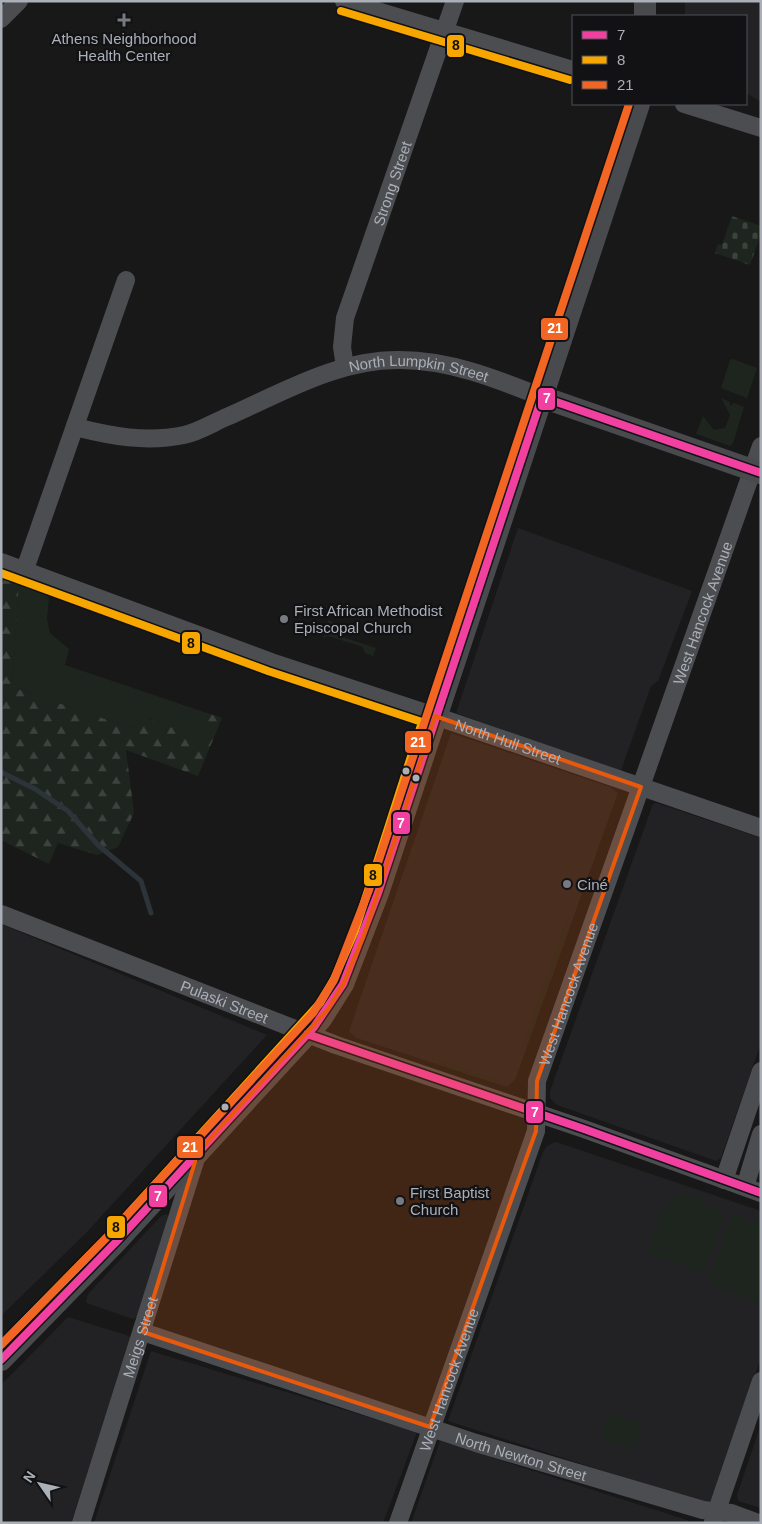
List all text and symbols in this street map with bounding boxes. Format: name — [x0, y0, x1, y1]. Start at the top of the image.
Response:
marker: Athens Neighborhood Health Center — [117, 13, 131, 27]
legend — [572, 15, 747, 105]
text: 7 — [617, 26, 625, 43]
place label: Athens Neighborhood Health Center — [51, 30, 197, 64]
line badge: 8 — [446, 34, 465, 58]
text: 8 — [452, 37, 460, 53]
text: 8 — [617, 51, 625, 68]
text: 21 — [617, 76, 634, 93]
street label: Strong Street — [369, 138, 415, 228]
line badge: 21 — [540, 317, 569, 341]
text: 21 — [547, 320, 563, 336]
street label: North Lumpkin Street — [347, 351, 492, 385]
line badge: 7 — [537, 387, 556, 411]
text: 7 — [543, 390, 551, 406]
street label: West Hancock Avenue — [669, 539, 735, 687]
place label: First African Methodist Episcopal Church — [294, 602, 443, 636]
marker: First African Methodist Episcopal Church — [278, 613, 290, 625]
line badge: 8 — [181, 631, 201, 655]
text: 8 — [187, 635, 195, 651]
street label: North Hull Street — [453, 715, 564, 767]
line badge: 21 — [404, 730, 432, 754]
text: 21 — [410, 734, 426, 750]
unlabelled marker — [401, 766, 411, 776]
unlabelled marker — [411, 773, 421, 783]
line badge: 7 — [392, 811, 411, 835]
text: 7 — [397, 815, 405, 831]
line badge: 8 — [363, 863, 383, 887]
text: 8 — [369, 867, 377, 883]
place label: Ciné — [577, 876, 608, 893]
marker: Ciné — [561, 878, 573, 890]
street label: West Hancock Avenue — [535, 920, 601, 1068]
street label: Pulaski Street — [178, 977, 272, 1026]
line badge: 7 — [525, 1100, 544, 1124]
unlabelled marker — [220, 1102, 230, 1112]
text: 7 — [531, 1104, 539, 1120]
line badge: 21 — [176, 1135, 204, 1159]
text: 21 — [182, 1139, 198, 1155]
line badge: 7 — [148, 1184, 168, 1208]
place label: First Baptist Church — [410, 1184, 490, 1218]
text: 7 — [154, 1188, 162, 1204]
marker: First Baptist Church — [394, 1195, 406, 1207]
line badge: 8 — [106, 1215, 126, 1239]
text: 8 — [112, 1219, 120, 1235]
street label: Meigs Street — [119, 1293, 161, 1380]
street label: West Hancock Avenue — [415, 1306, 481, 1453]
street label: North Newton Street — [453, 1428, 589, 1484]
north arrow — [15, 1459, 65, 1509]
text: N — [20, 1468, 39, 1485]

